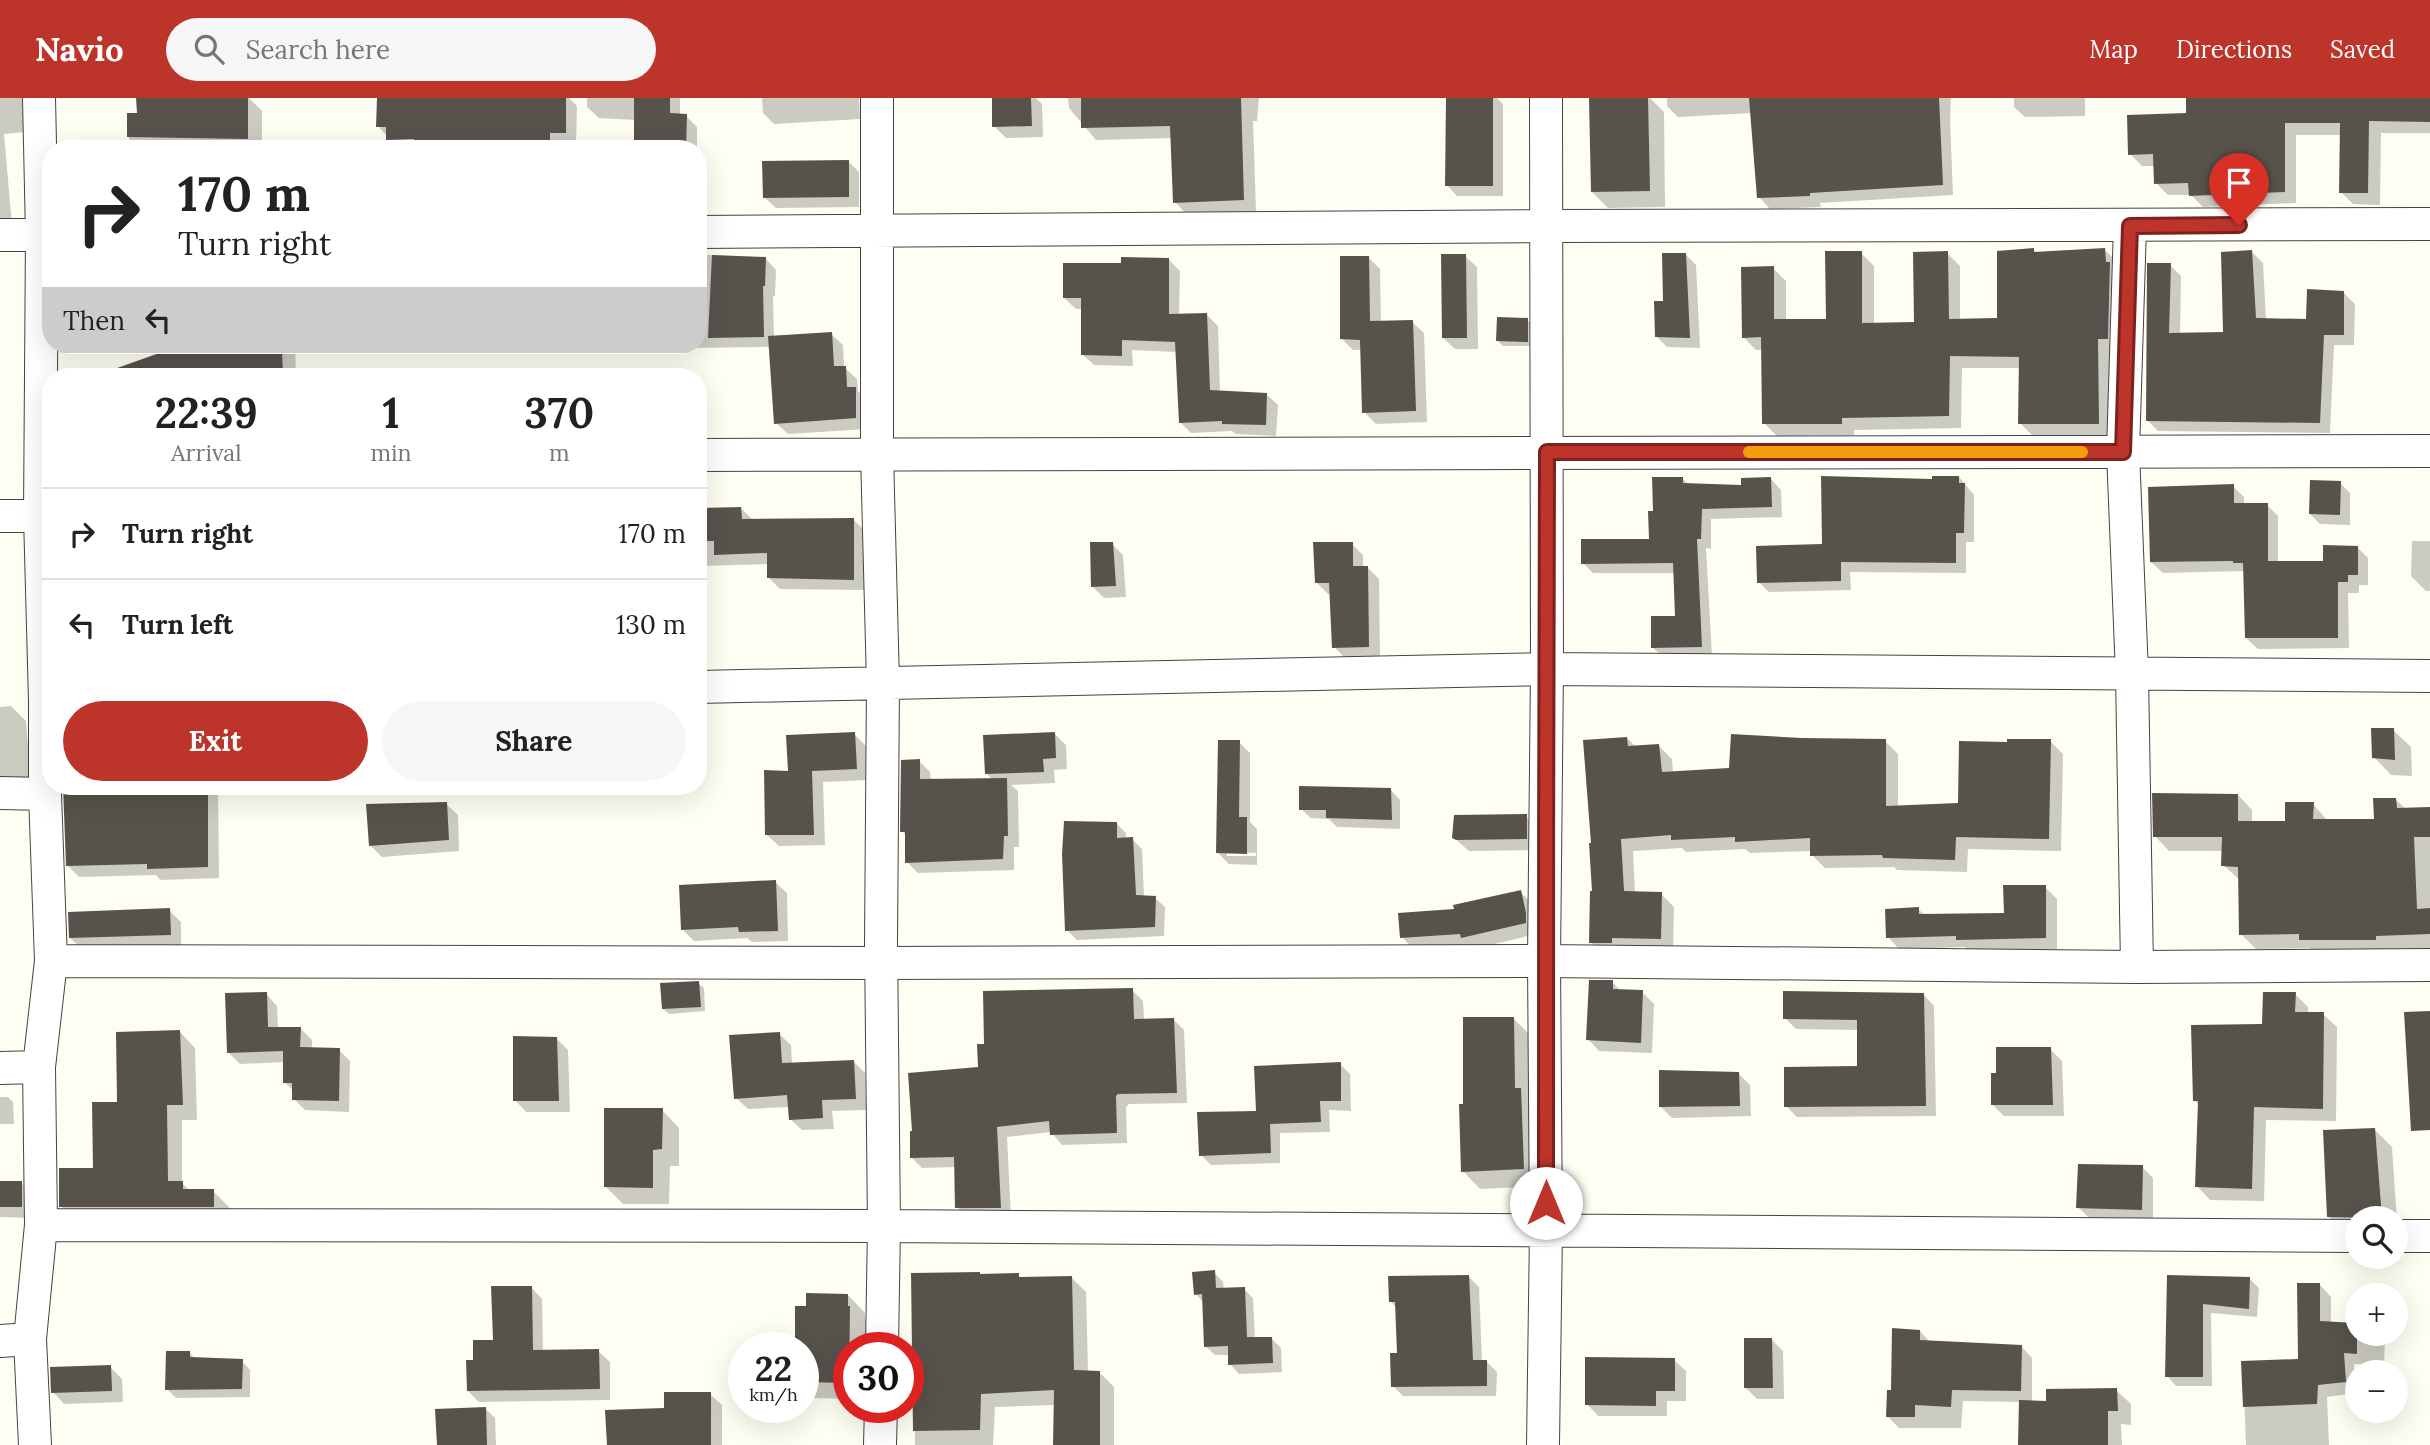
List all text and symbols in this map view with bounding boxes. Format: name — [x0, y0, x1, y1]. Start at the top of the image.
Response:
search box — [166, 18, 656, 81]
text: Navio — [35, 28, 124, 70]
icon: search — [190, 30, 228, 68]
text: Search here — [246, 33, 390, 66]
text: Map — [2089, 34, 2138, 65]
text: Directions — [2176, 34, 2292, 65]
text: Saved — [2330, 34, 2395, 65]
pin — [2209, 153, 2269, 225]
text: 170 m — [178, 162, 310, 224]
icon: arrive — [2220, 164, 2258, 202]
icon: right — [63, 168, 154, 259]
text: Turn right — [178, 223, 331, 264]
icon: left — [139, 301, 177, 339]
text: Then — [63, 304, 125, 337]
text: 22:39 — [155, 386, 258, 440]
text: 1 — [382, 386, 400, 440]
text: 370 — [524, 386, 594, 440]
text: Arrival — [171, 438, 241, 467]
text: min — [371, 438, 412, 467]
text: m — [549, 438, 570, 467]
icon: right — [63, 515, 101, 553]
text: Turn right — [122, 517, 253, 550]
text: 170 m — [618, 517, 686, 550]
icon: left — [63, 606, 101, 644]
text: Turn left — [122, 608, 233, 641]
text: 130 m — [616, 608, 686, 641]
button: Exit — [63, 701, 368, 781]
button: Share — [382, 701, 686, 781]
position arrow — [1509, 1166, 1583, 1240]
map controls — [2345, 1206, 2408, 1423]
button: search — [2345, 1206, 2408, 1269]
button: + — [2345, 1283, 2408, 1346]
speed limit sign: 30 — [833, 1332, 924, 1423]
text: 22 — [755, 1346, 792, 1391]
button: − — [2345, 1360, 2408, 1423]
text: km/h — [749, 1383, 798, 1406]

